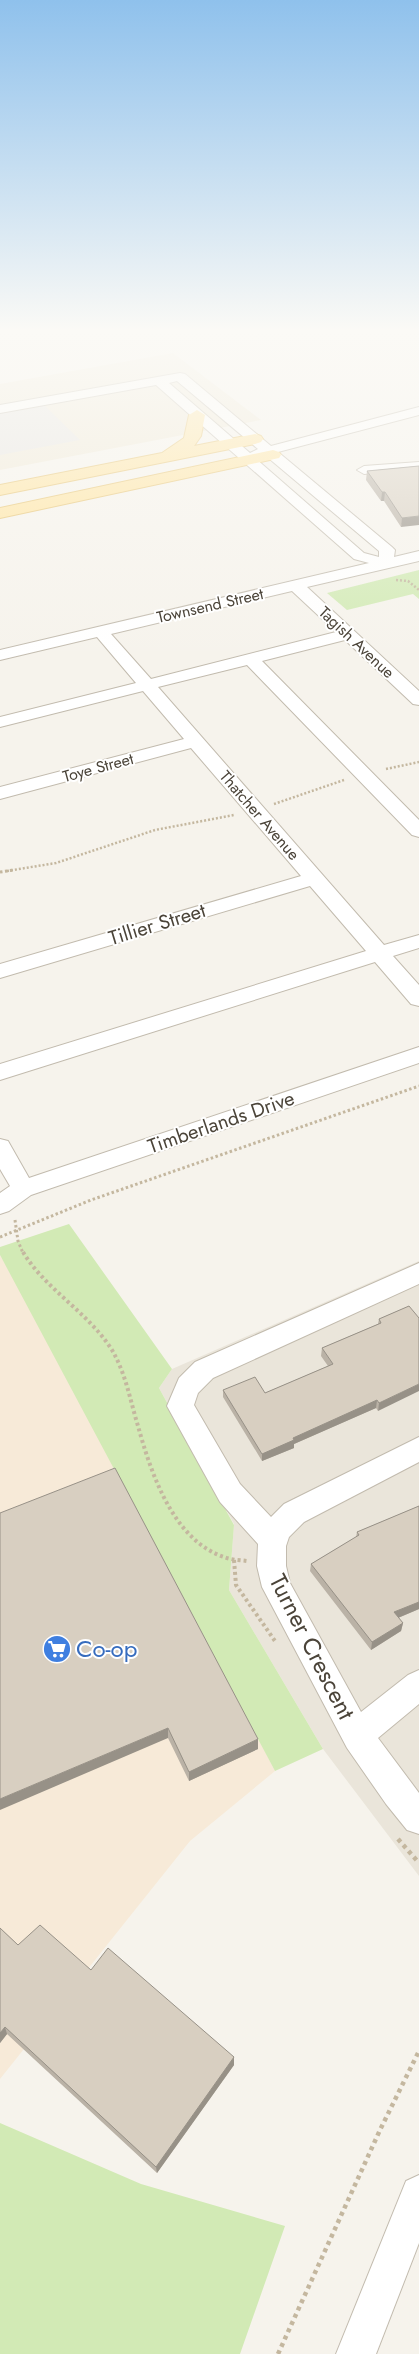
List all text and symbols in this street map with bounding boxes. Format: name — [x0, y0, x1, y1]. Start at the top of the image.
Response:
street label: Townsend Street — [155, 582, 266, 629]
street label: Tagish Avenue — [314, 601, 400, 684]
street label: Toye Street — [60, 747, 136, 788]
street label: Thatcher Avenue — [214, 766, 305, 865]
street label: Tillier Street — [105, 896, 209, 953]
street label: Timberlands Drive — [144, 1084, 298, 1161]
street label: Turner Crescent — [261, 1568, 364, 1726]
place label: Co-op — [76, 1631, 137, 1666]
supermarket icon: Co-op — [42, 1634, 72, 1664]

